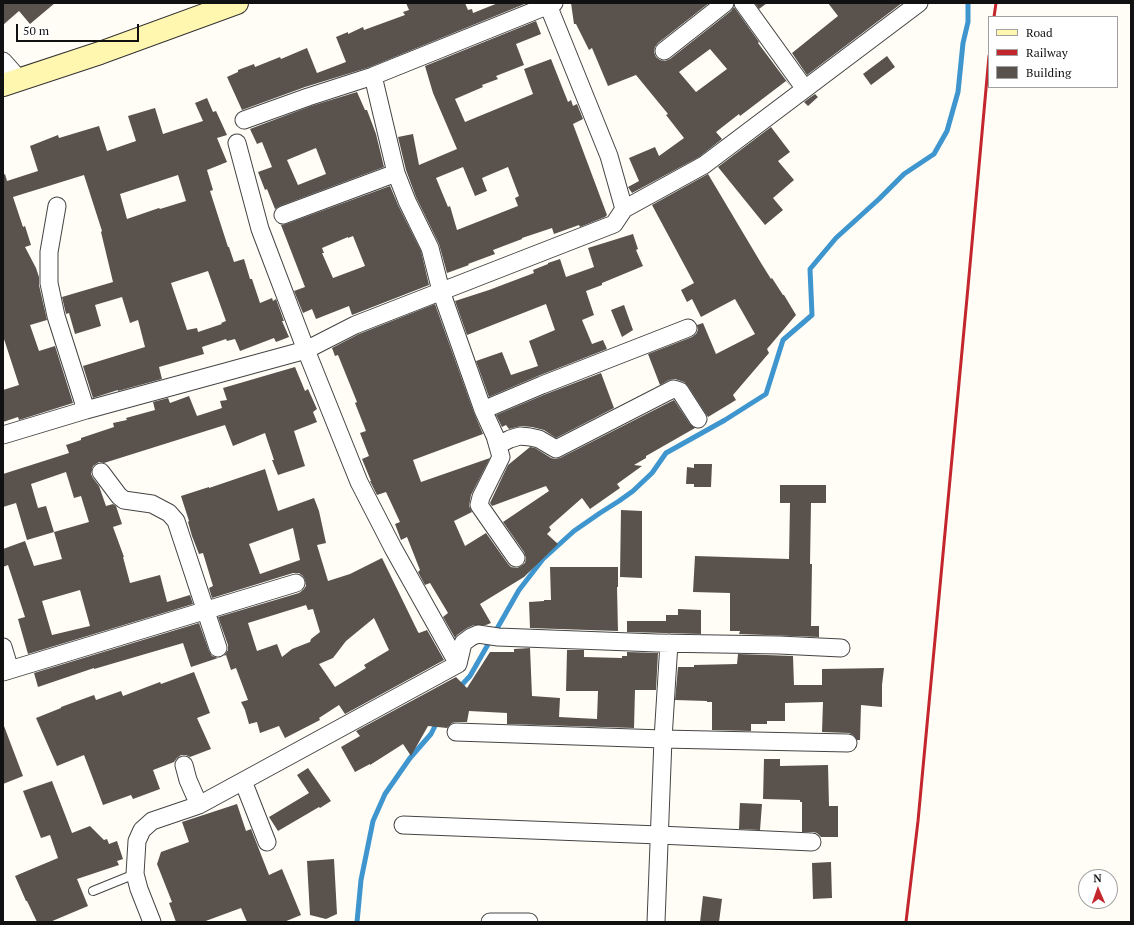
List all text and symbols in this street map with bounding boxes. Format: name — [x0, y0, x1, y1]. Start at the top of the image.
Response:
scale bar — [18, 16, 141, 42]
legend — [988, 16, 1118, 88]
text: 50 m — [23, 23, 49, 38]
text: Road — [1026, 25, 1053, 40]
text: Railway — [1026, 45, 1068, 60]
text: Building — [1026, 65, 1071, 80]
north arrow — [1078, 869, 1118, 909]
text: N — [1093, 871, 1102, 885]

